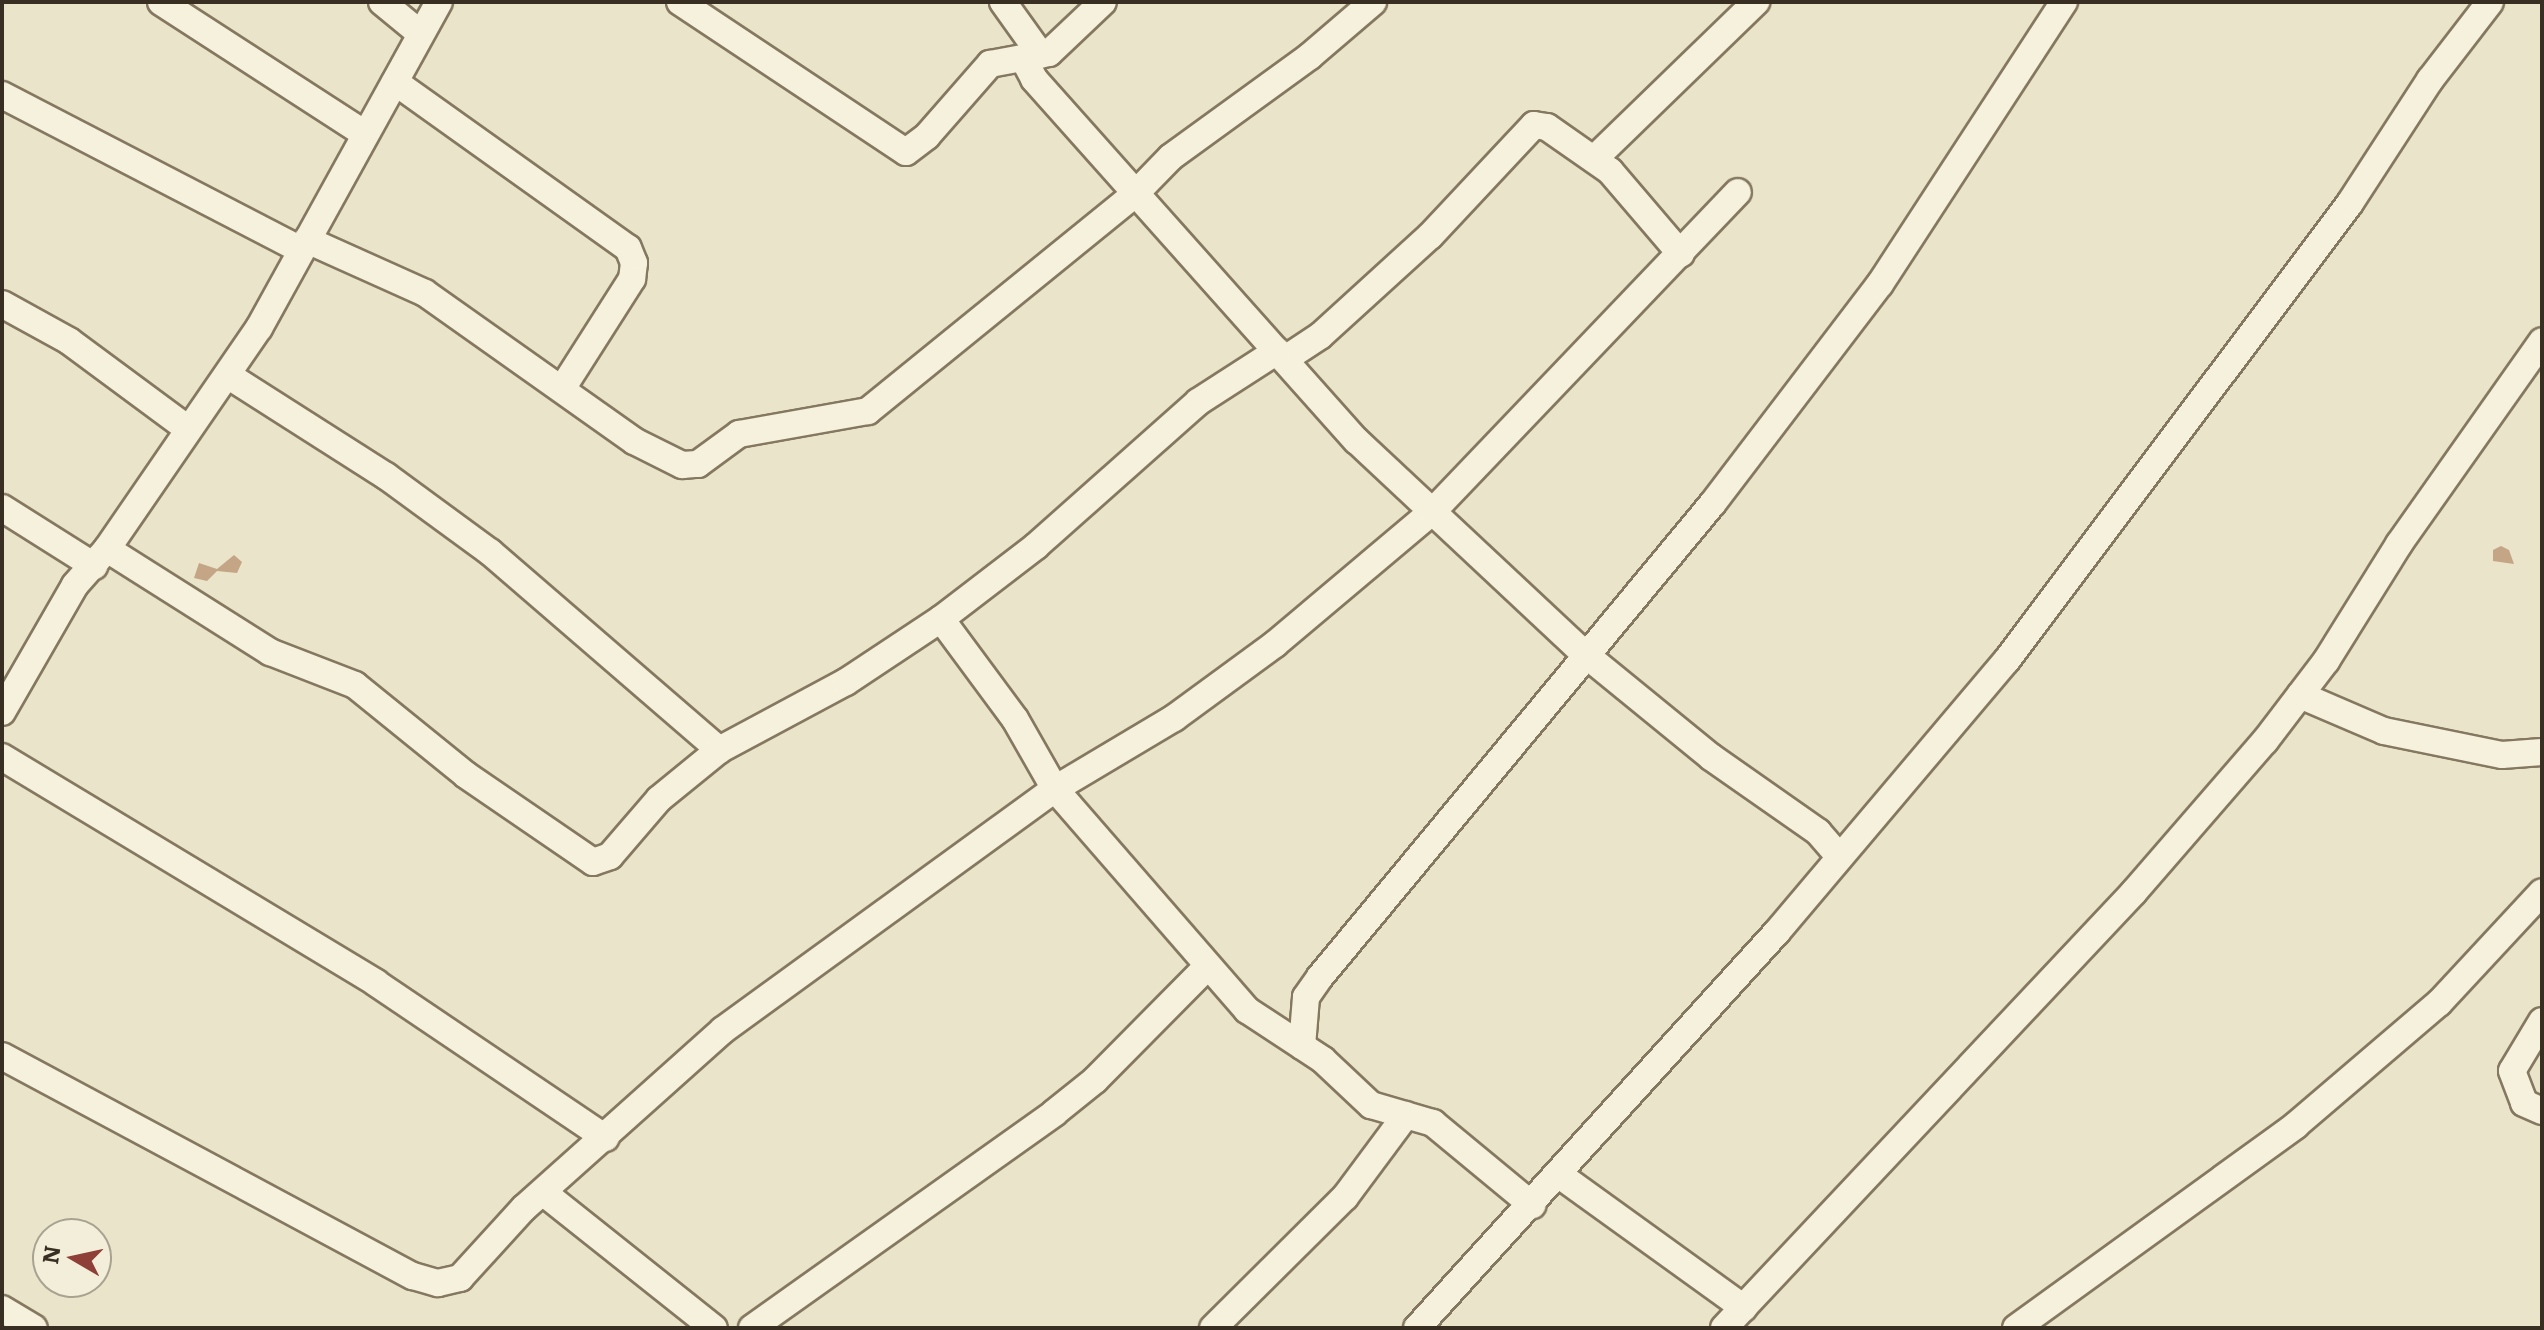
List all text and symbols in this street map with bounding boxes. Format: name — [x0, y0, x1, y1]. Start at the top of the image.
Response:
north arrow — [32, 1218, 112, 1298]
text: N — [32, 1243, 68, 1266]

